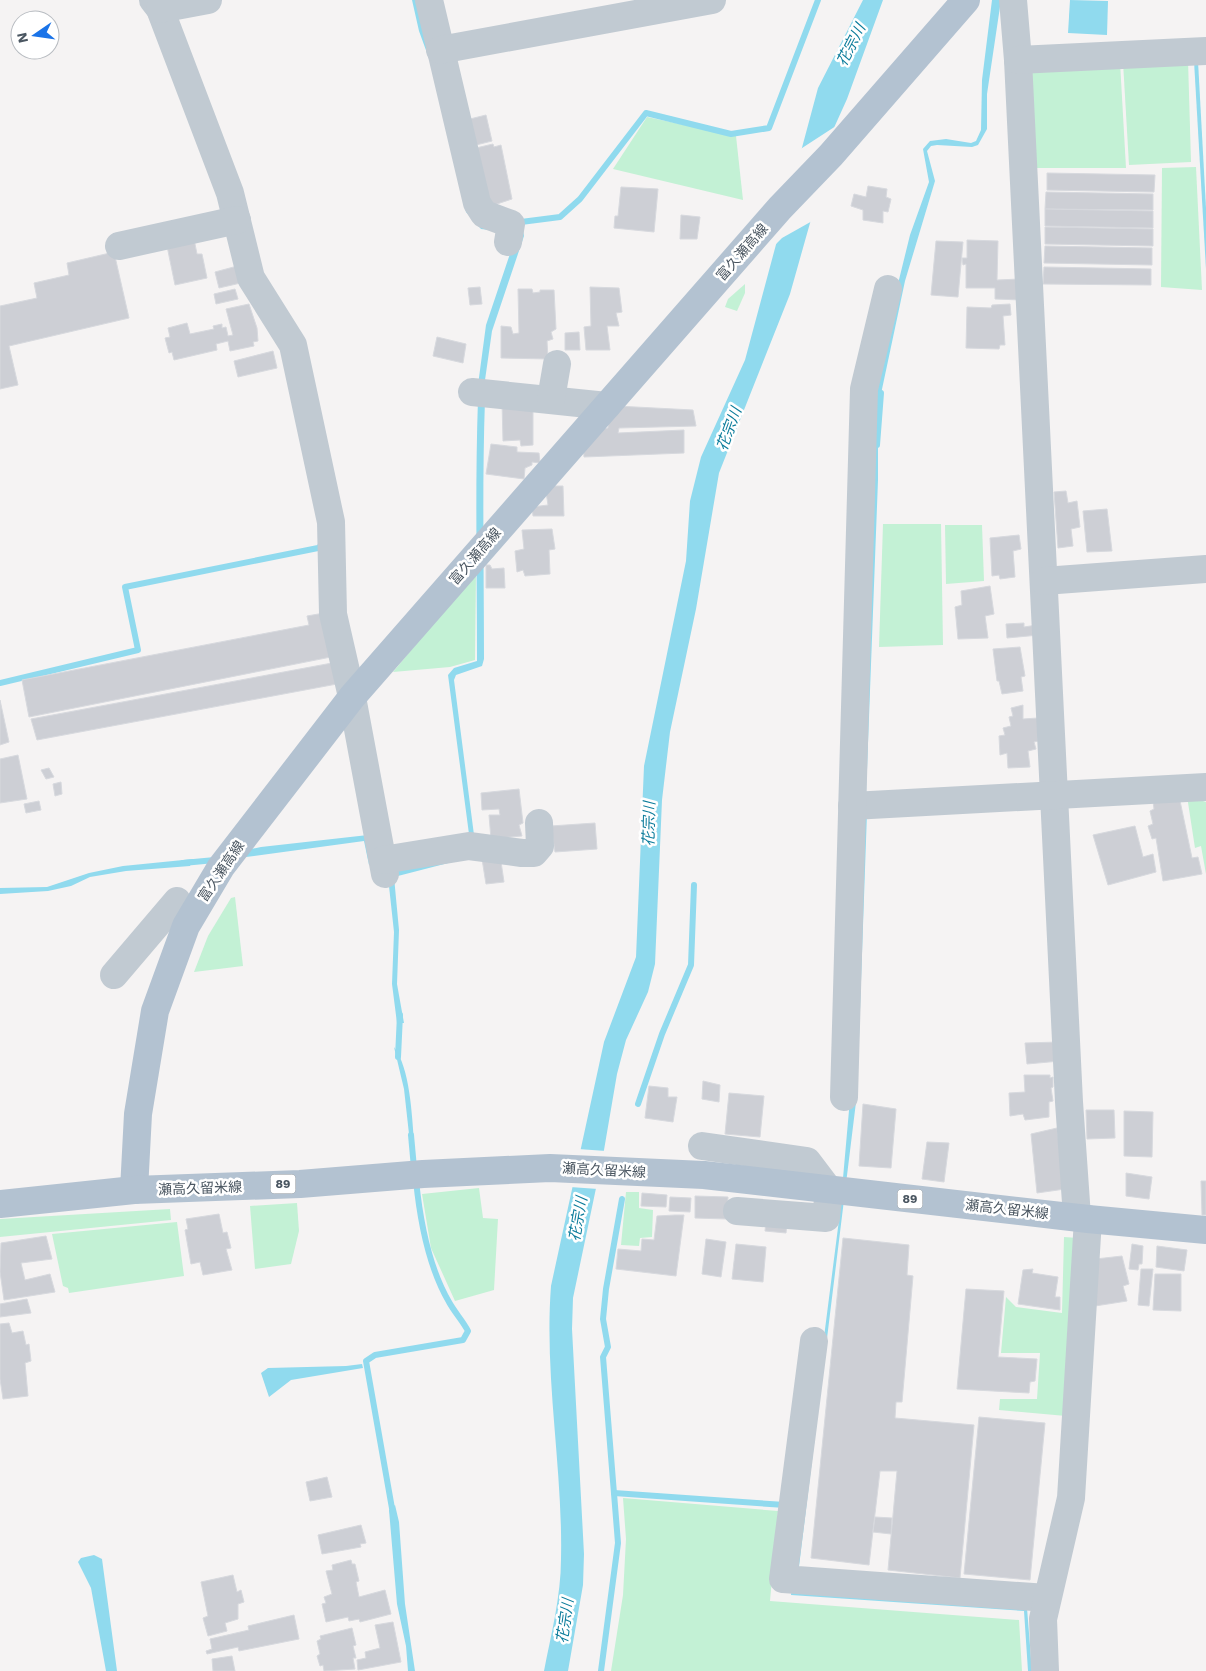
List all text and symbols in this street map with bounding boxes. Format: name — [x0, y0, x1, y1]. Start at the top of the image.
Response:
north arrow — [10, 10, 60, 60]
water label: 花宗川 — [833, 19, 870, 69]
text: N — [13, 31, 31, 45]
street label: 富久瀬高線 — [713, 220, 771, 284]
water label: 花宗川 — [713, 403, 746, 453]
street label: 富久瀬高線 — [446, 524, 504, 588]
water label: 花宗川 — [640, 799, 658, 847]
street label: 富久瀬高線 — [195, 838, 247, 904]
street label: 瀬高久留米線 — [562, 1160, 646, 1180]
road number: 89 — [270, 1174, 296, 1194]
street label: 瀬高久留米線 — [158, 1179, 242, 1197]
road number: 89 — [898, 1190, 922, 1208]
water label: 花宗川 — [565, 1193, 591, 1243]
street label: 瀬高久留米線 — [964, 1197, 1050, 1221]
water label: 花宗川 — [553, 1595, 577, 1645]

